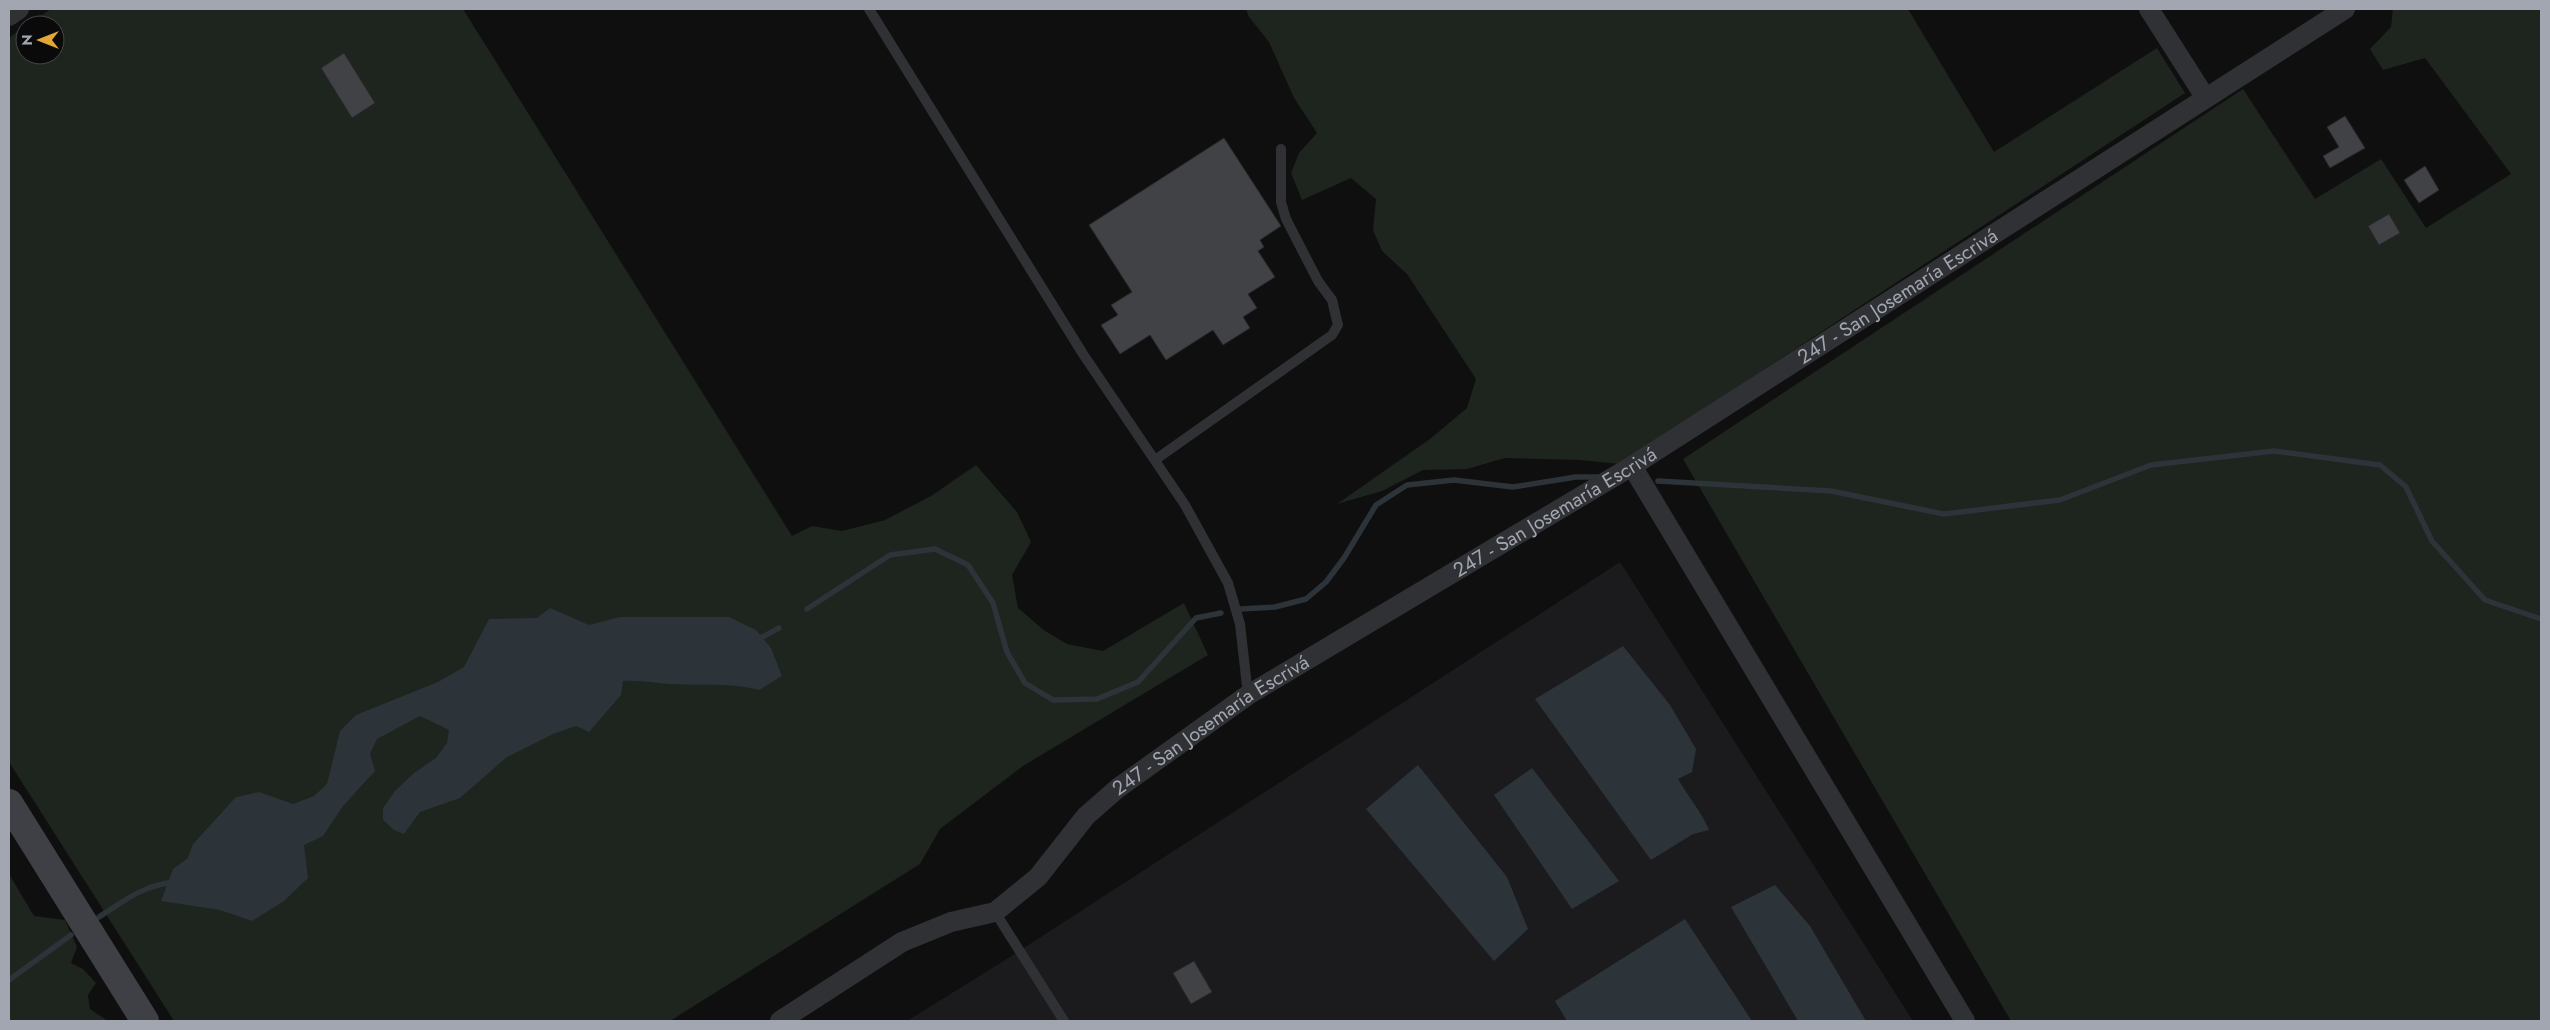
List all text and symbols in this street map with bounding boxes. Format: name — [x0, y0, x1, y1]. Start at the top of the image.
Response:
north arrow — [15, 15, 65, 65]
text: N — [17, 34, 37, 46]
street label: 247 - San Josemaría Escrivá — [1791, 221, 2003, 371]
street label: 247 - San Josemaría Escrivá — [1447, 439, 1662, 584]
street label: 247 - San Josemaría Escrivá — [1106, 647, 1314, 802]

